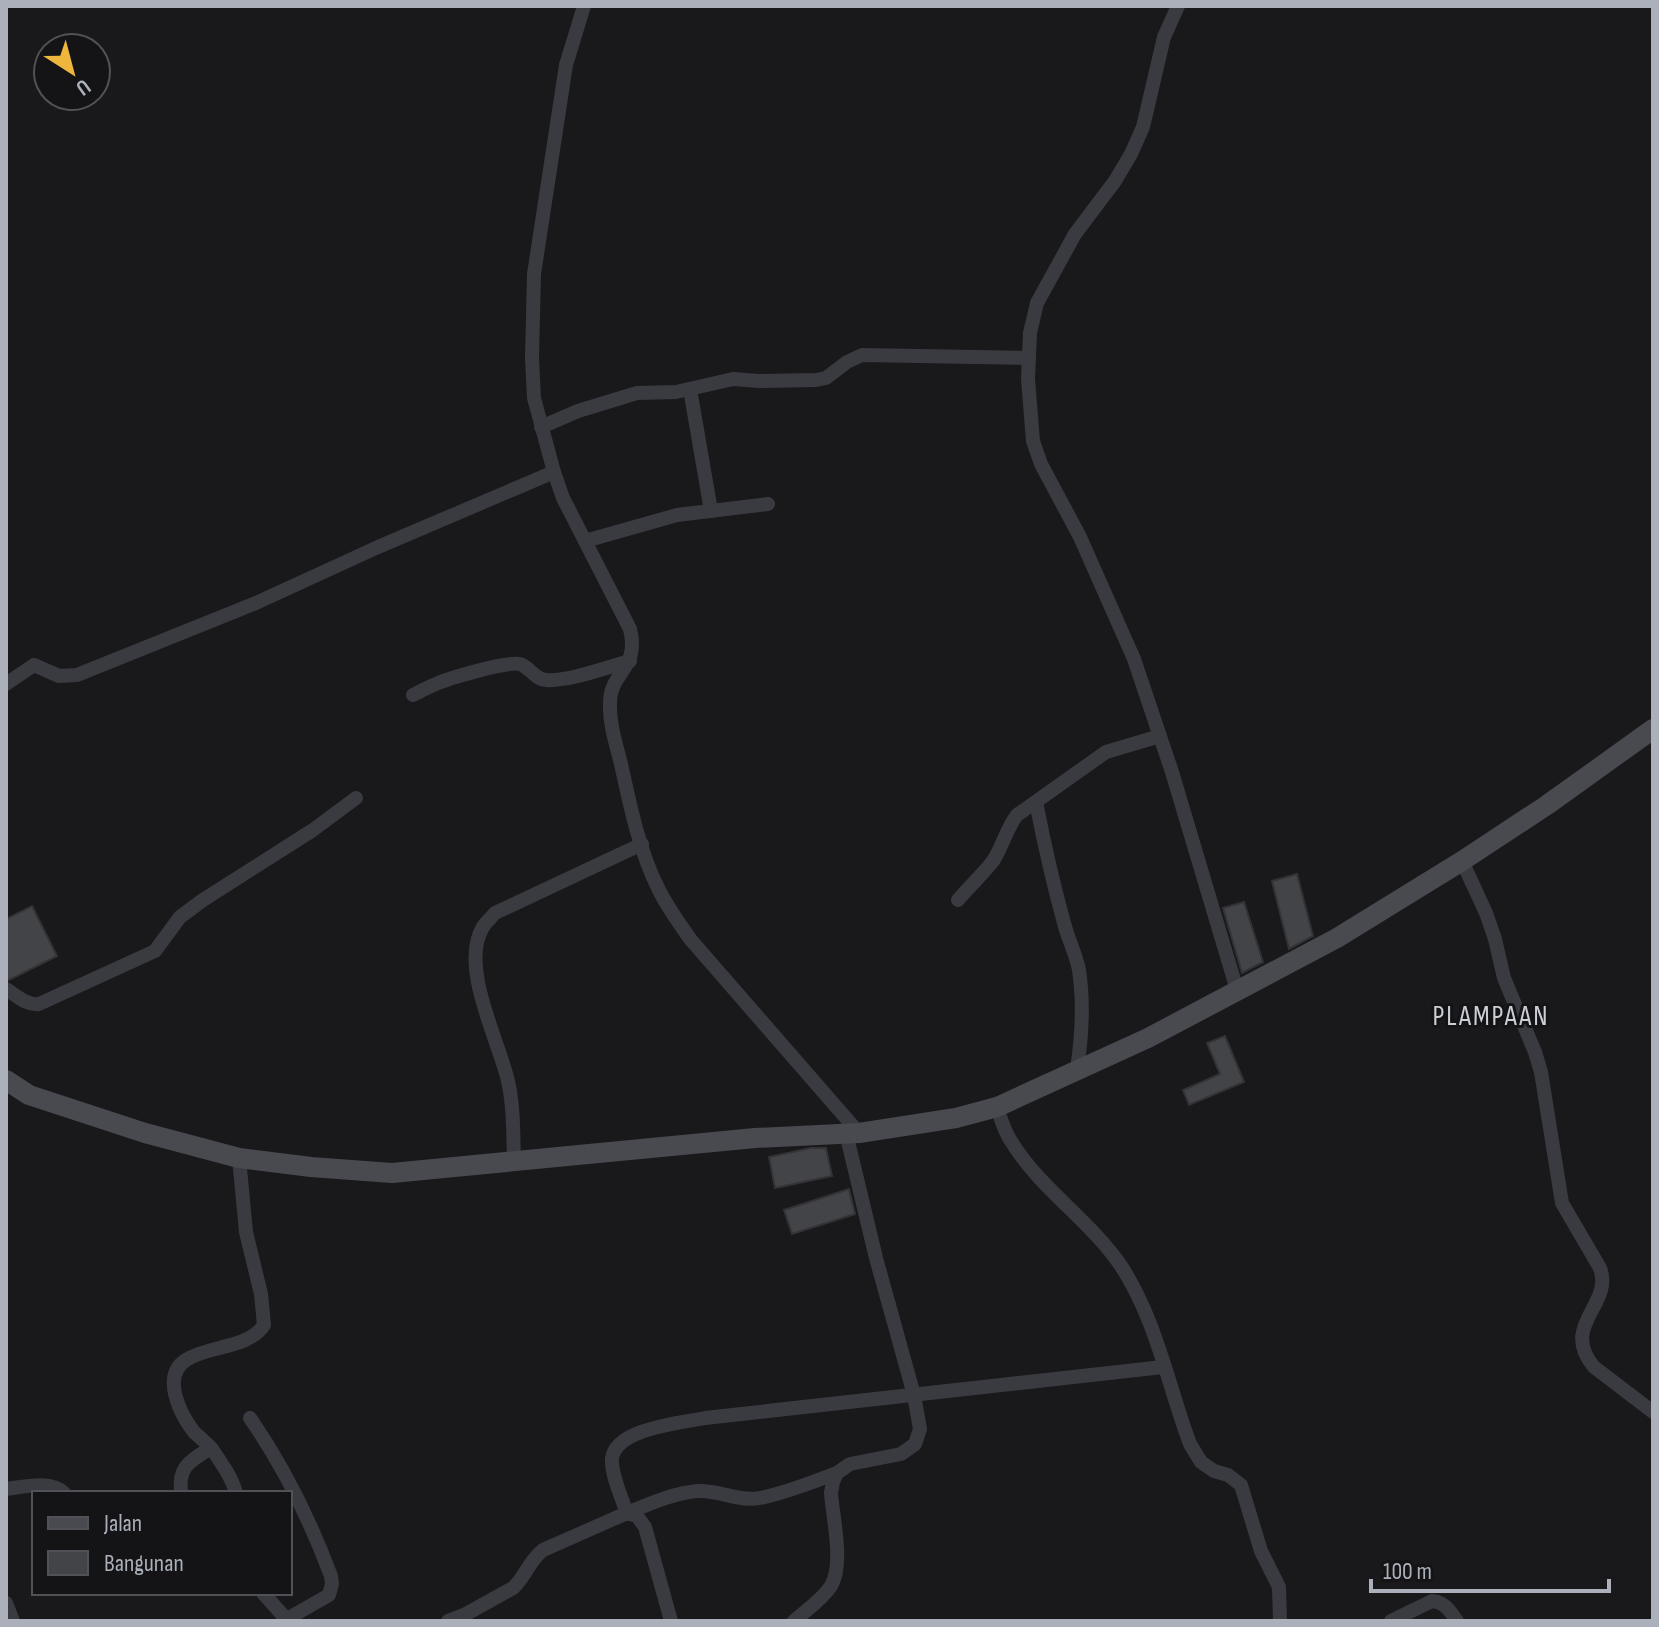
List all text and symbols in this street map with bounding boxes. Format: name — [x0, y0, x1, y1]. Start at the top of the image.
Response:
north arrow — [32, 32, 112, 112]
text: U — [70, 73, 95, 101]
district label: PLAMPAAN — [1433, 1000, 1549, 1033]
legend — [32, 1491, 292, 1595]
text: Jalan — [103, 1509, 142, 1538]
scale bar — [1371, 1543, 1609, 1593]
text: Bangunan — [104, 1549, 184, 1578]
text: 100 m — [1383, 1557, 1432, 1586]

